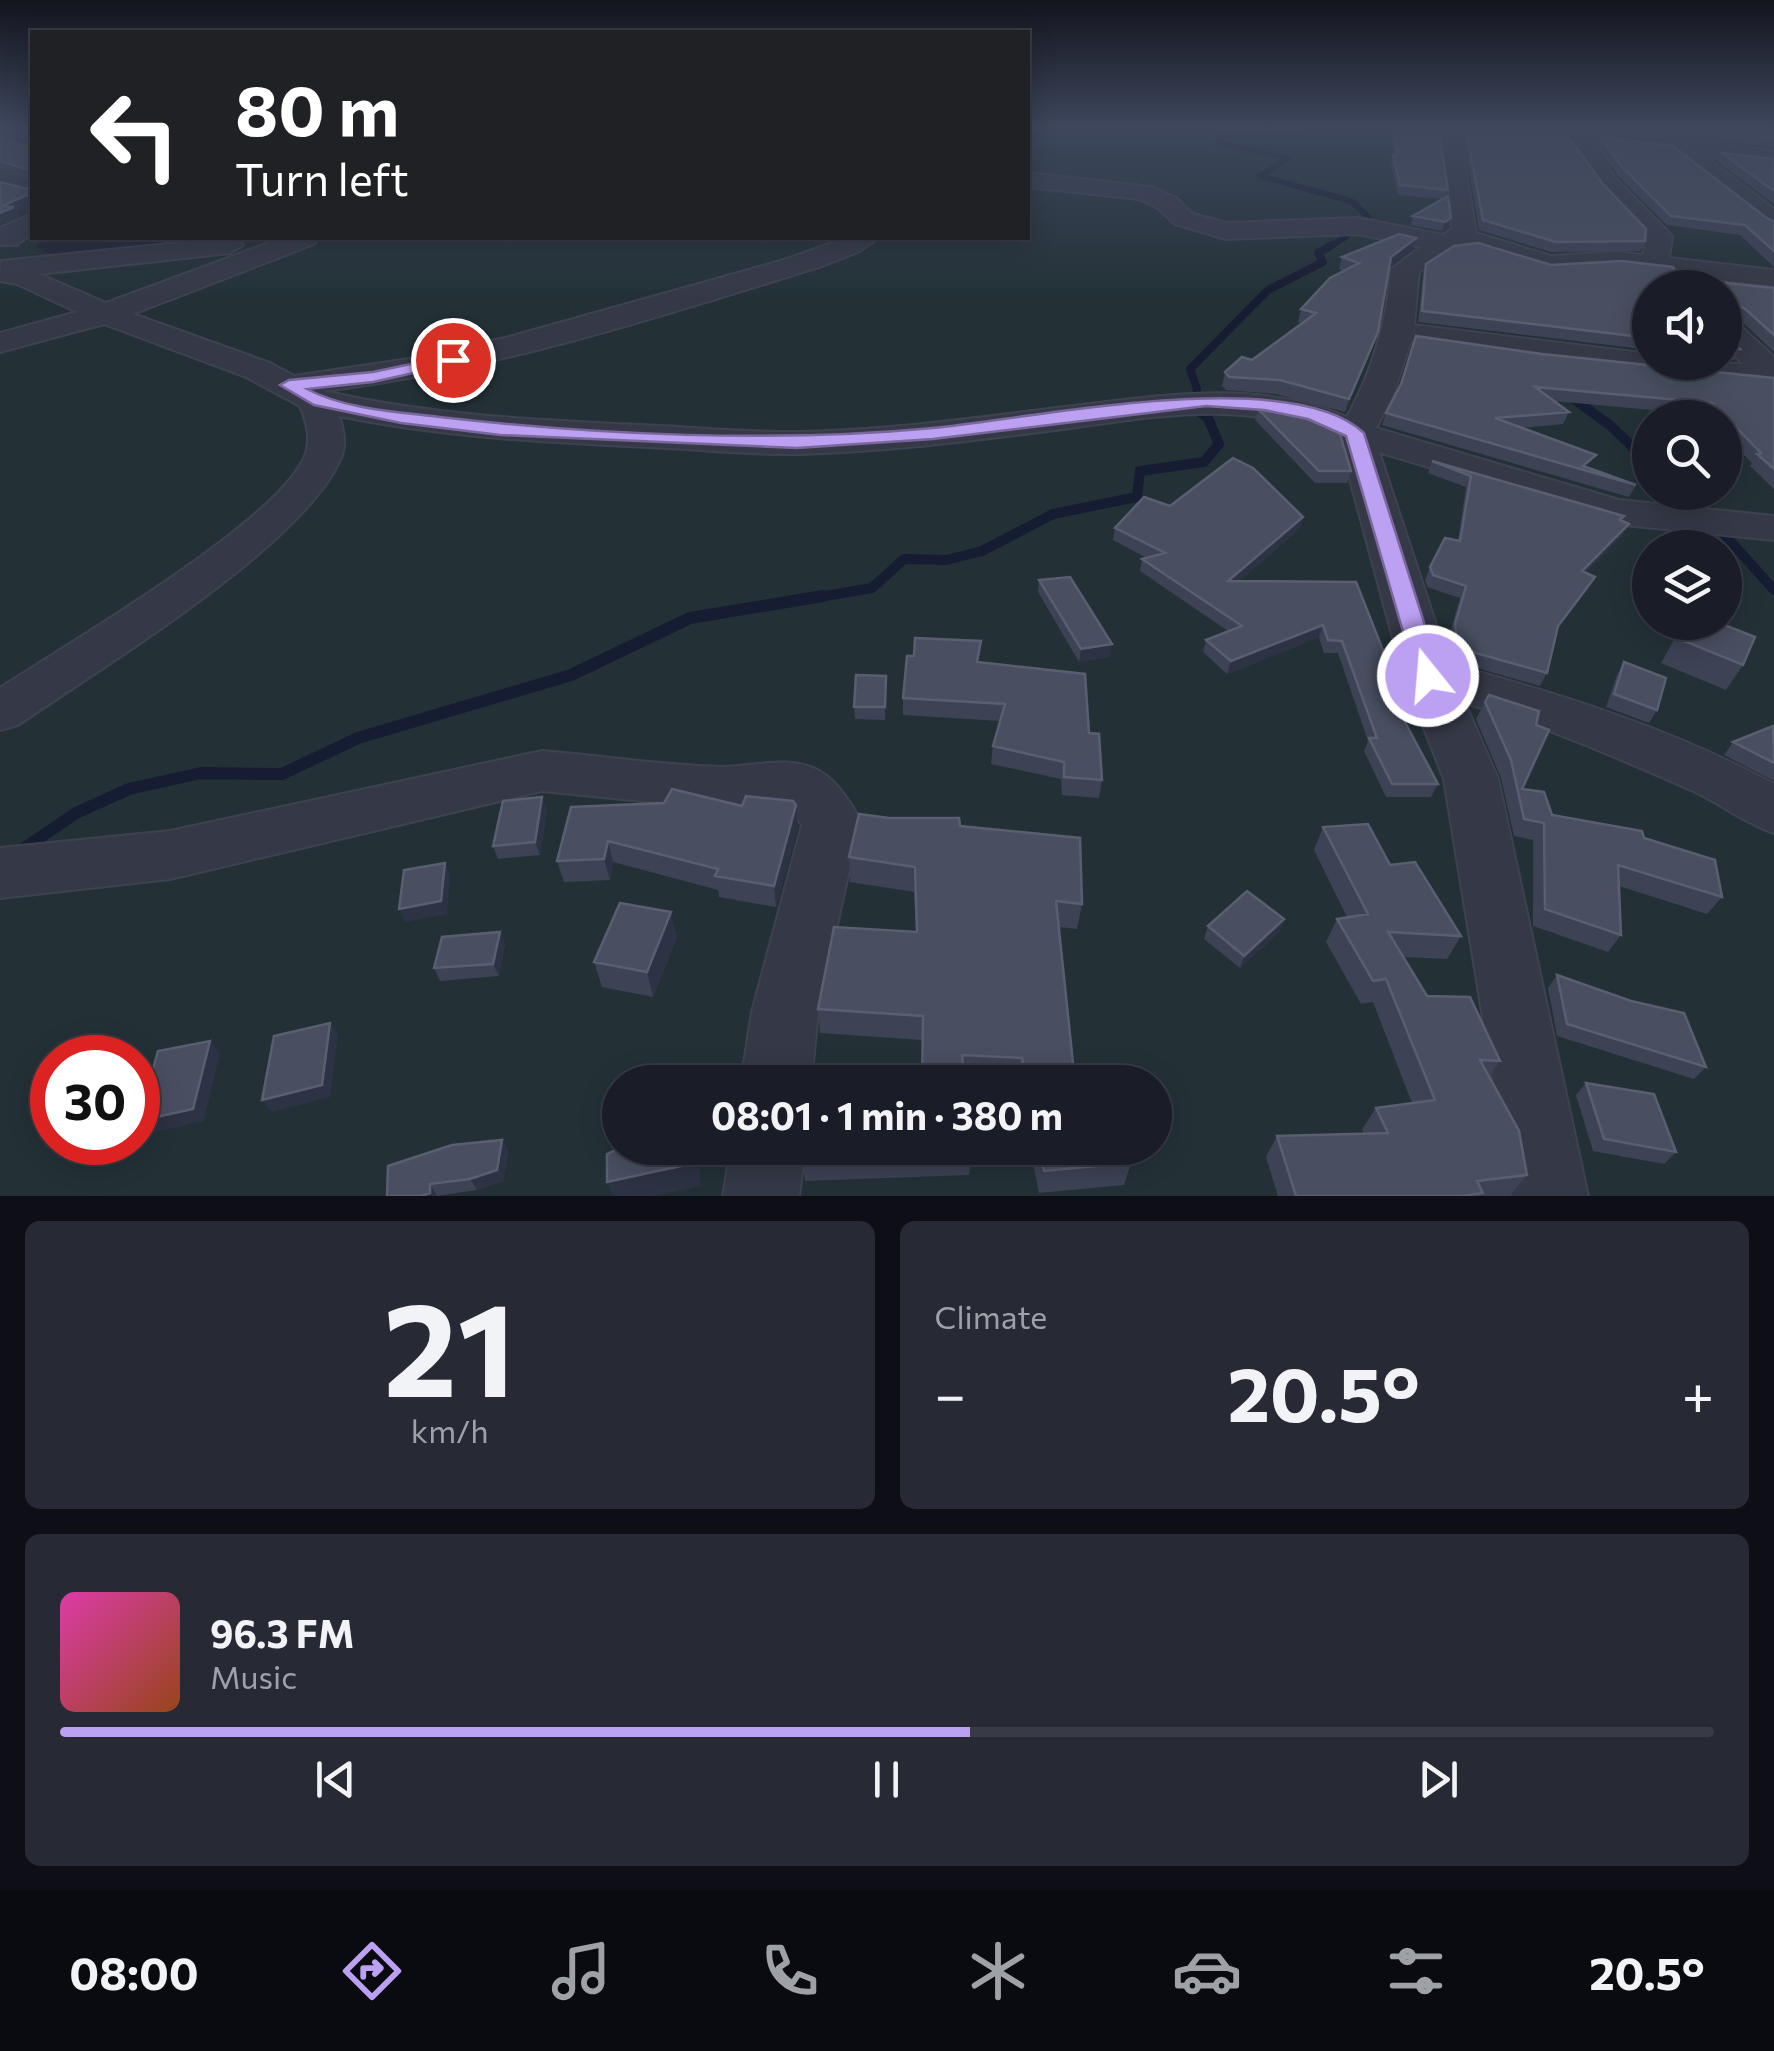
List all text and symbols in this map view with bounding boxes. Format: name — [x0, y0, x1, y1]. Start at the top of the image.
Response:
text: 80 m — [235, 65, 399, 150]
icon: left — [70, 70, 200, 200]
text: Turn left — [235, 150, 409, 205]
map controls — [1632, 270, 1742, 640]
button: sound — [1632, 270, 1742, 380]
pin — [411, 318, 496, 403]
icon: arrive — [426, 333, 481, 388]
button: search — [1632, 400, 1742, 510]
button: layers — [1632, 530, 1742, 640]
position arrow — [1376, 624, 1480, 728]
speed limit sign: 30 — [30, 1035, 160, 1165]
text: 08:01 · 1 min · 380 m — [711, 1091, 1063, 1138]
text: 21 — [383, 1265, 516, 1424]
text: Climate — [935, 1296, 1047, 1336]
text: 20.5° — [1227, 1346, 1420, 1437]
text: − — [935, 1359, 966, 1426]
text: + — [1682, 1359, 1714, 1426]
text: km/h — [411, 1410, 489, 1450]
text: 96.3 FM — [210, 1609, 354, 1656]
text: Music — [210, 1656, 297, 1696]
icon: previous — [308, 1752, 363, 1807]
icon: pause — [859, 1752, 914, 1807]
icon: next — [1411, 1752, 1466, 1807]
icon: directions — [337, 1936, 407, 2006]
icon: music — [546, 1936, 616, 2006]
icon: phone — [755, 1936, 825, 2006]
icon: climate — [963, 1936, 1033, 2006]
icon: car — [1172, 1936, 1242, 2006]
icon: filters — [1381, 1936, 1451, 2006]
text: 08:00 — [69, 1944, 199, 1999]
text: 20.5° — [1589, 1944, 1705, 1999]

